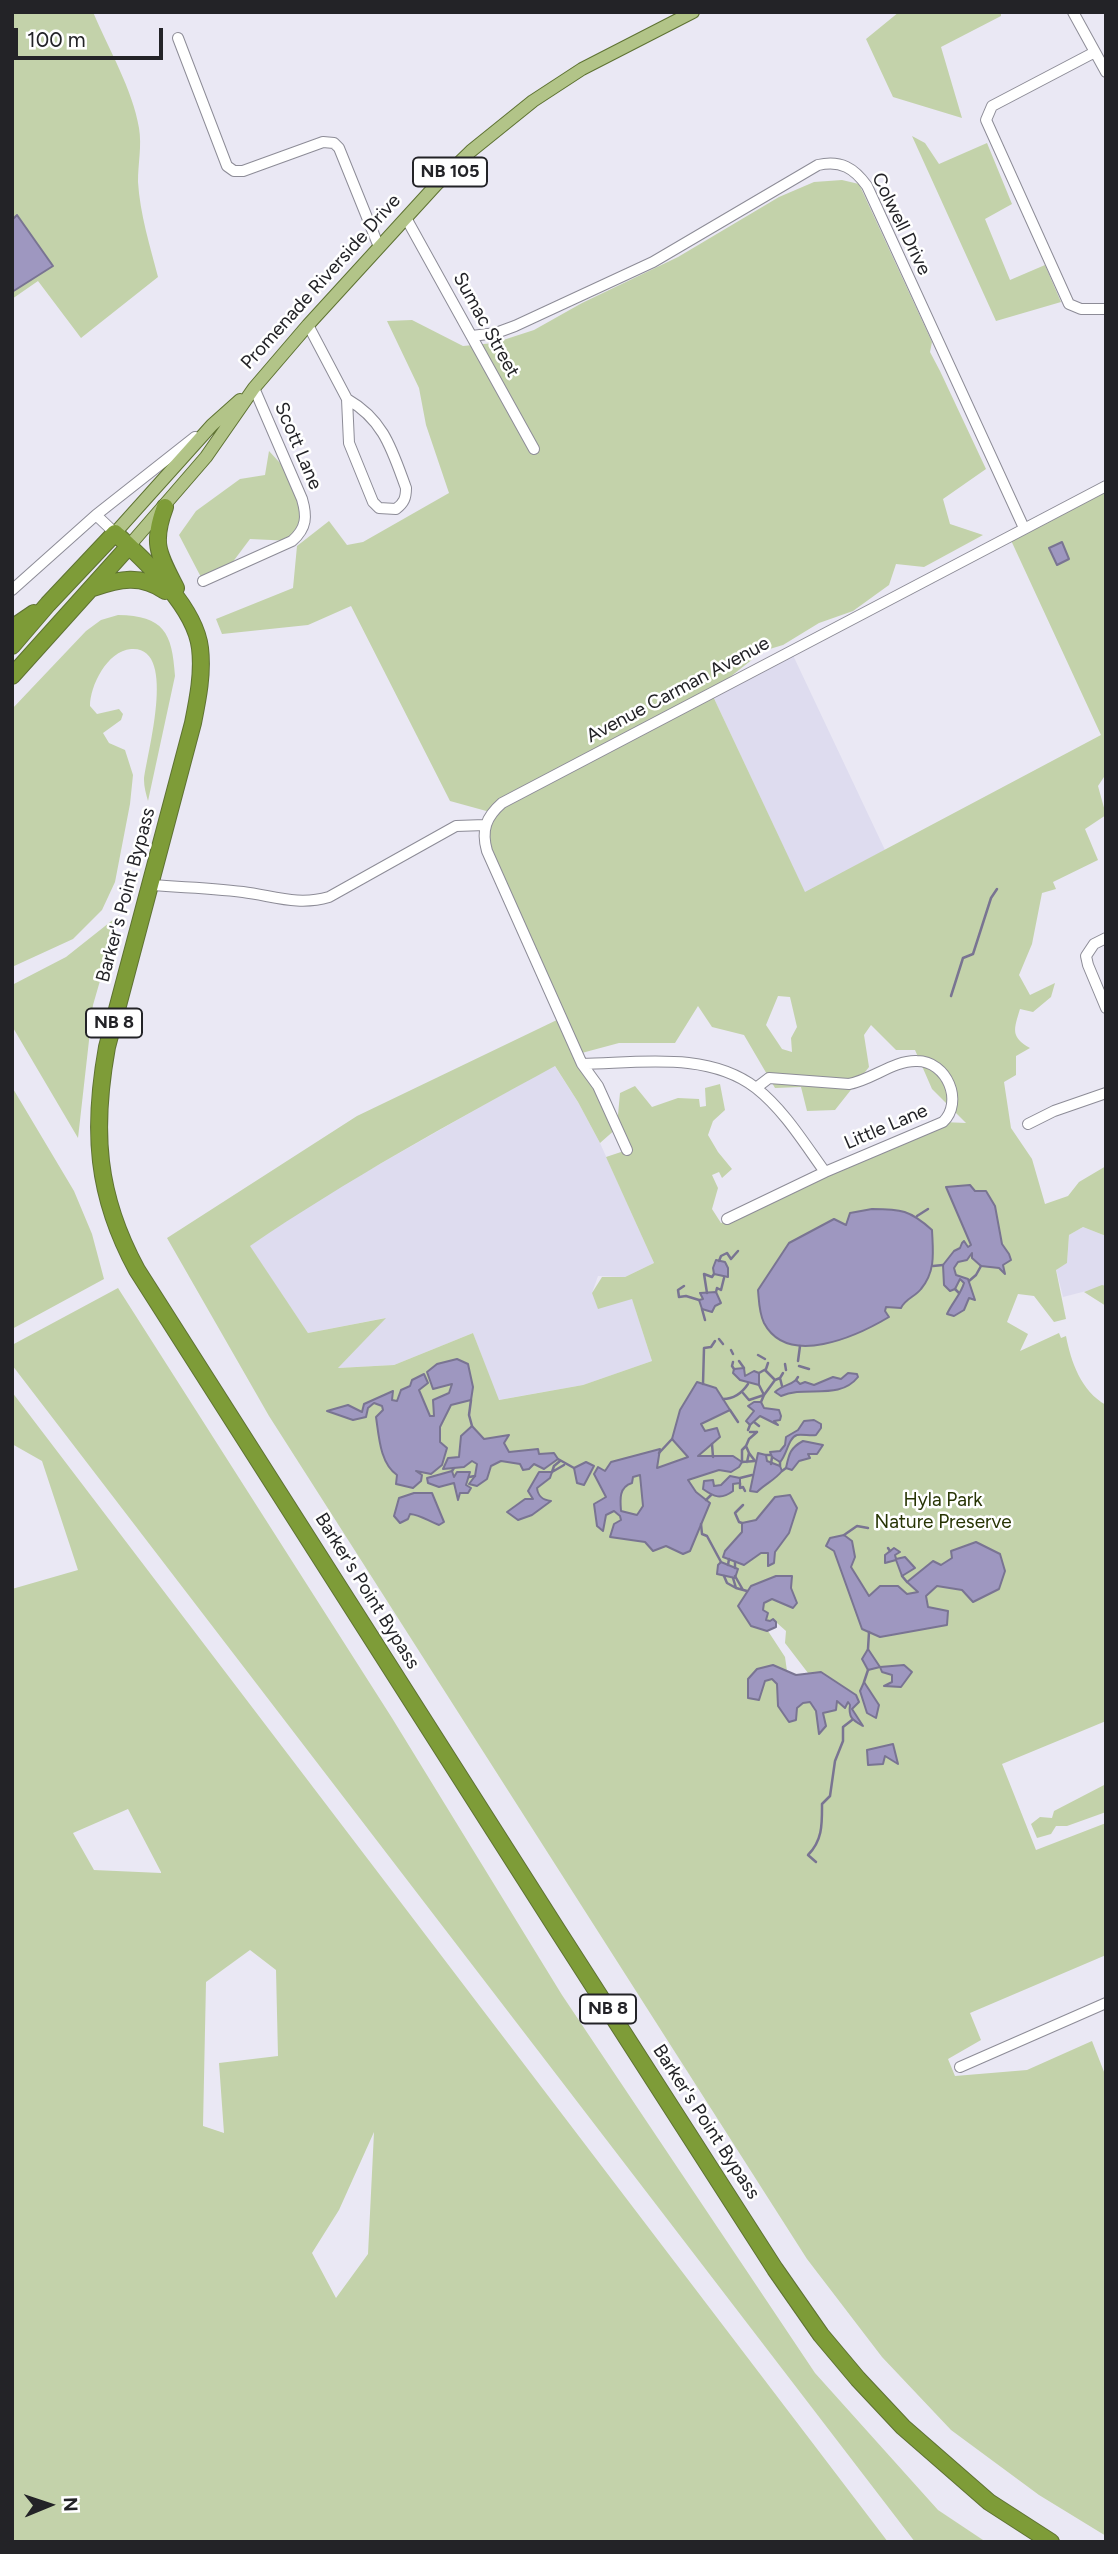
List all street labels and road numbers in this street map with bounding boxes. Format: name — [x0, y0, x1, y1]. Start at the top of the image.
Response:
road number: NB 105 — [413, 158, 487, 187]
street label: Colwell Drive — [866, 169, 936, 279]
street label: Promenade Riverside Drive — [236, 190, 406, 374]
street label: Sumac Street — [448, 269, 524, 381]
street label: Scott Lane — [269, 399, 327, 493]
street label: Avenue Carman Avenue — [583, 632, 773, 748]
street label: Barker's Point Bypass — [92, 805, 160, 985]
road number: NB 8 — [86, 1008, 142, 1038]
street label: Little Lane — [841, 1099, 931, 1155]
street label: Barker's Point Bypass — [310, 1509, 424, 1673]
road number: NB 8 — [580, 1994, 636, 2024]
street label: Barker's Point Bypass — [647, 2040, 765, 2204]

